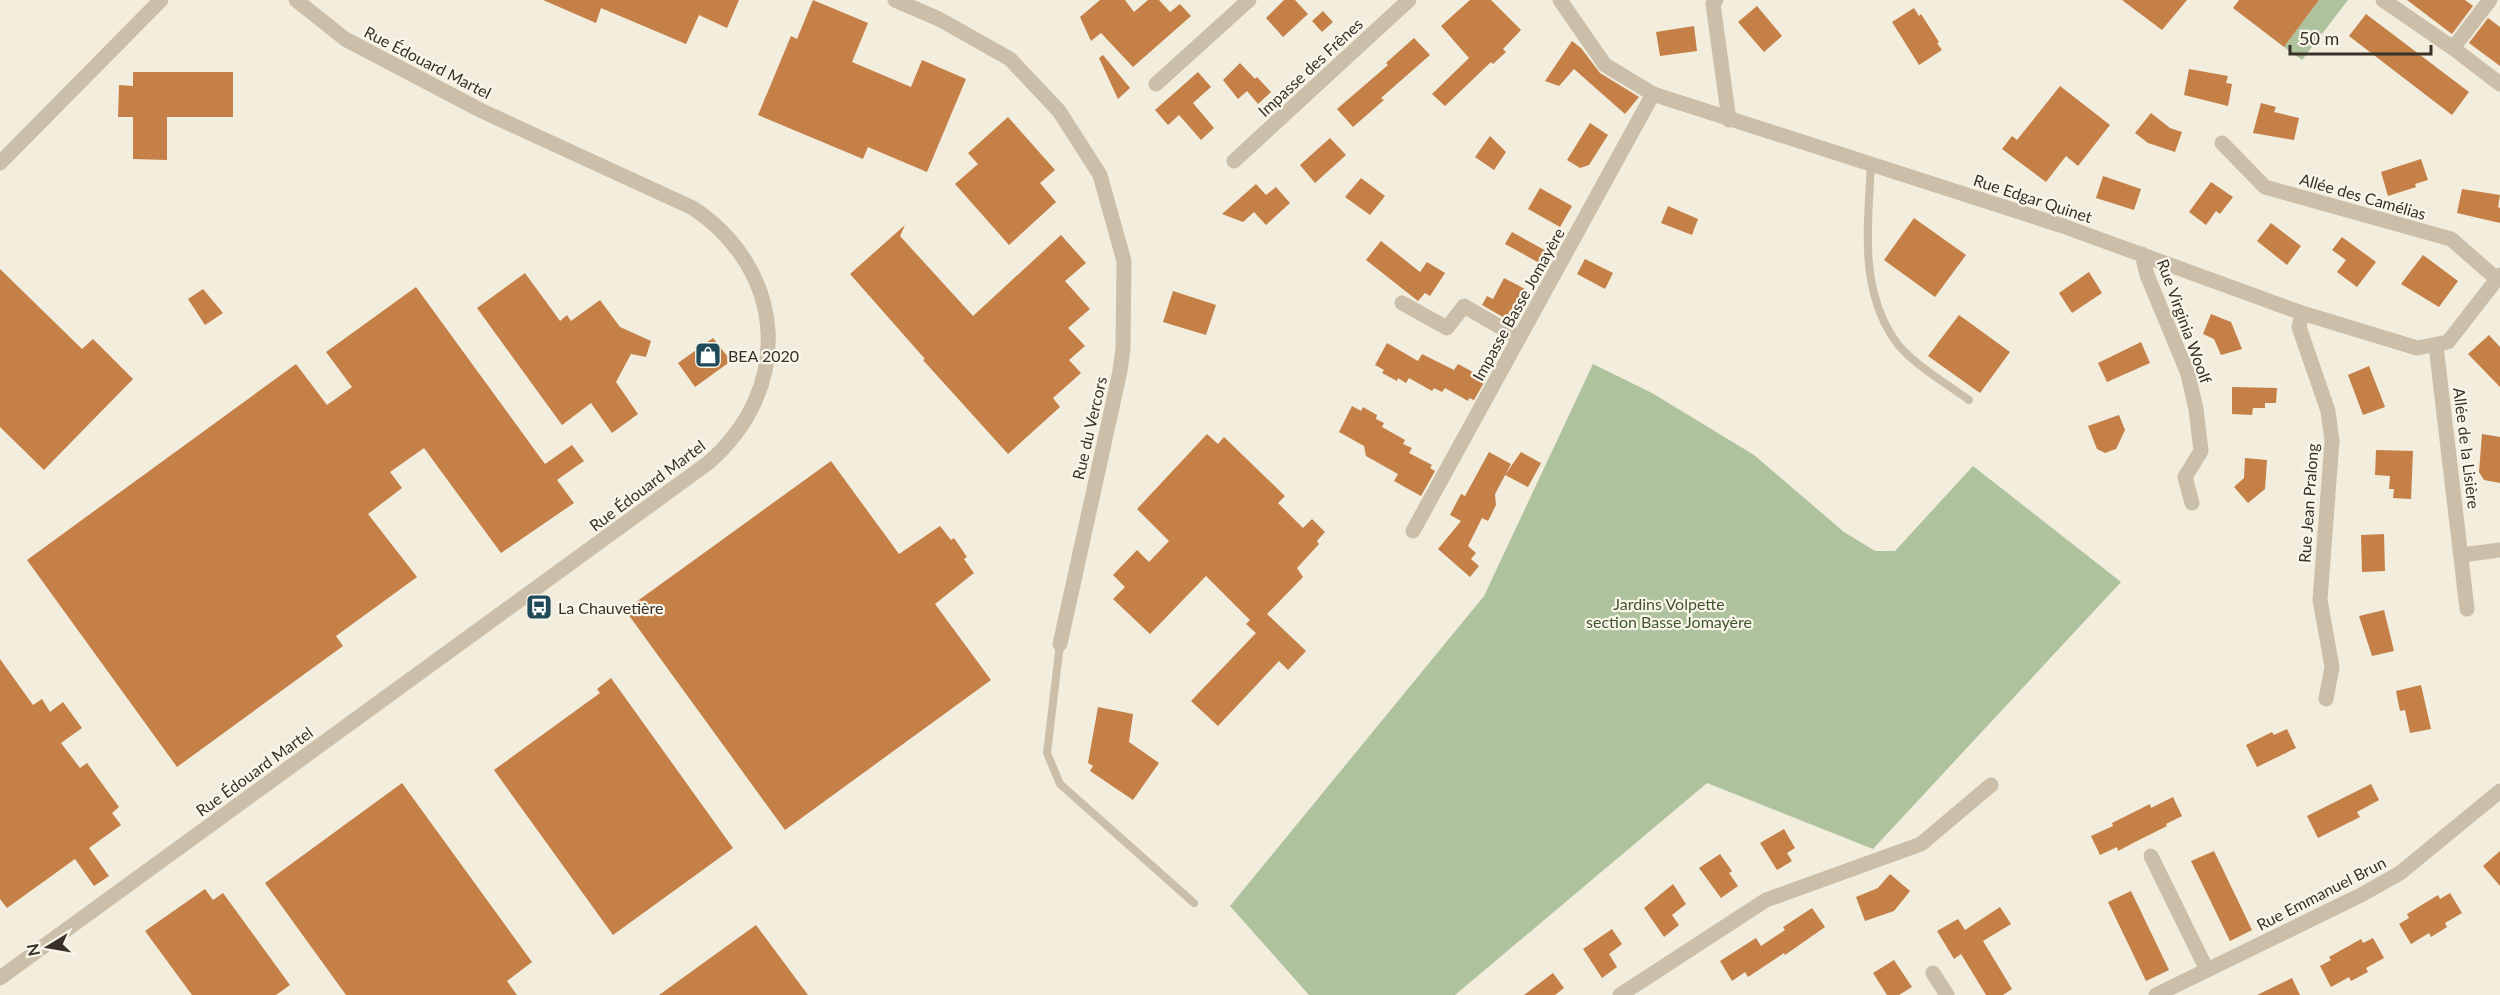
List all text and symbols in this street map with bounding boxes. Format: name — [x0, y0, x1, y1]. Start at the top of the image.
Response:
street label: Impasse des Frênes — [1254, 14, 1366, 120]
scale bar — [2290, 18, 2431, 56]
street label: Rue Édouard Martel — [361, 22, 495, 102]
text: 50 m — [2299, 27, 2339, 49]
street label: Allée des Camélias — [2298, 169, 2428, 223]
street label: Rue Edgar Quinet — [1971, 170, 2095, 226]
street label: Impasse Basse Jomayère — [1468, 224, 1568, 384]
street label: Rue Virginia Woolf — [2154, 256, 2216, 386]
shop icon: BEA 2020 — [693, 340, 723, 370]
place label: BEA 2020 — [728, 346, 799, 365]
street label: Rue du Vercors — [1068, 374, 1110, 481]
street label: Allée de la Lisière — [2450, 386, 2484, 510]
street label: Rue Édouard Martel — [585, 435, 709, 535]
street label: Rue Jean Pralong — [2294, 443, 2322, 563]
bus stop icon: La Chauvetière — [524, 592, 554, 622]
park label: Jardins Volpette section Basse Jomayère — [1586, 594, 1752, 631]
place label: La Chauvetière — [558, 598, 663, 617]
street label: Rue Édouard Martel — [192, 722, 316, 820]
street label: Rue Emmanuel Brun — [2253, 852, 2389, 934]
north arrow — [18, 917, 78, 977]
text: N — [22, 942, 43, 958]

